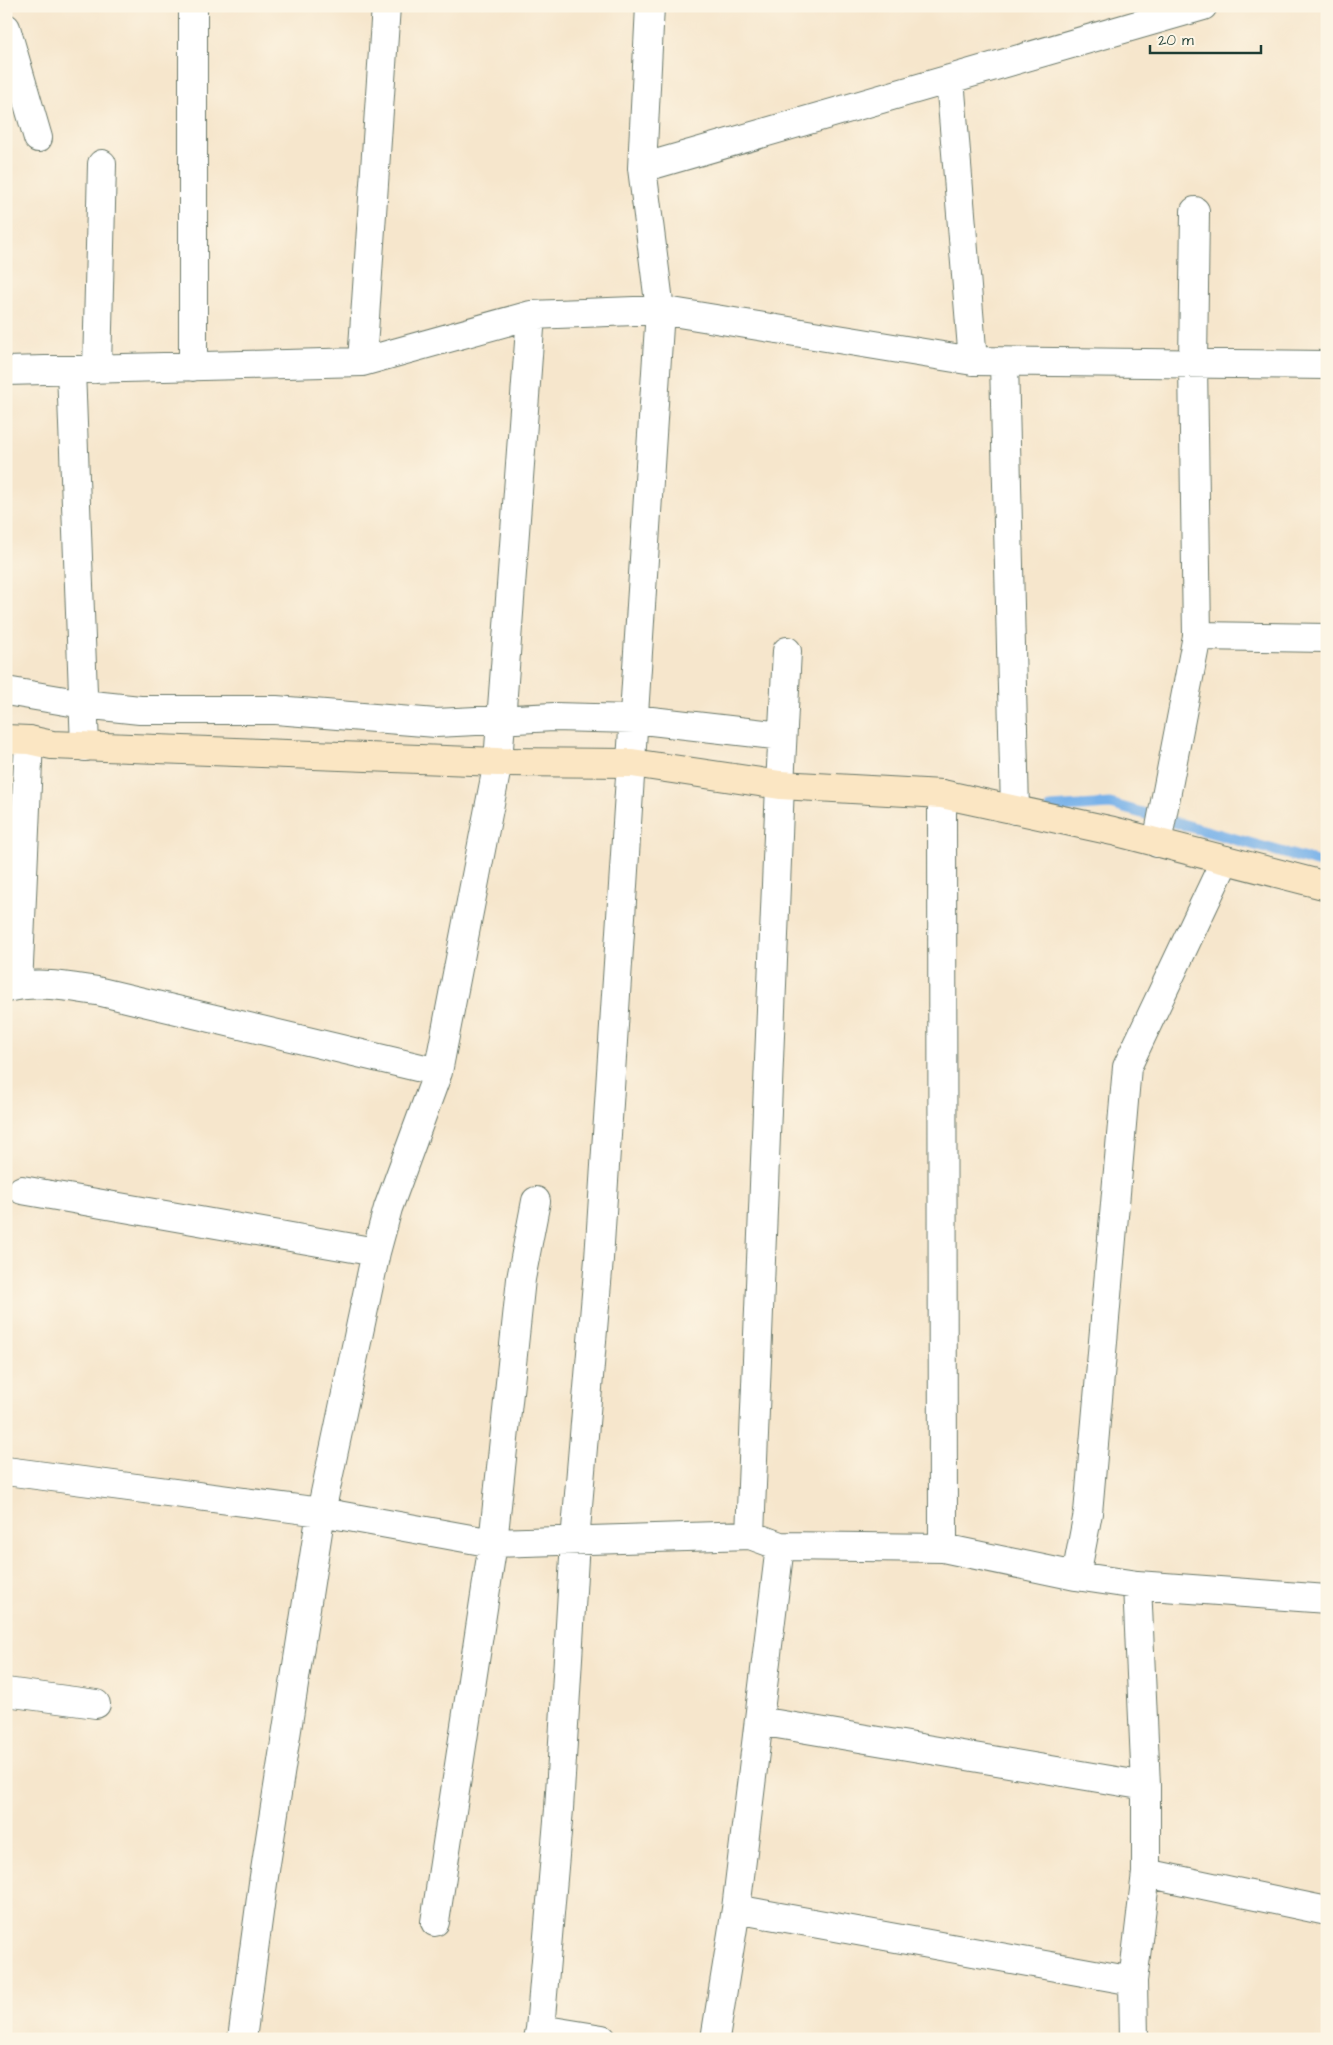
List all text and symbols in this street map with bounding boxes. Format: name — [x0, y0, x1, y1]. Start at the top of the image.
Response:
scale bar — [1150, 22, 1262, 54]
text: 20 m — [1158, 30, 1194, 51]

